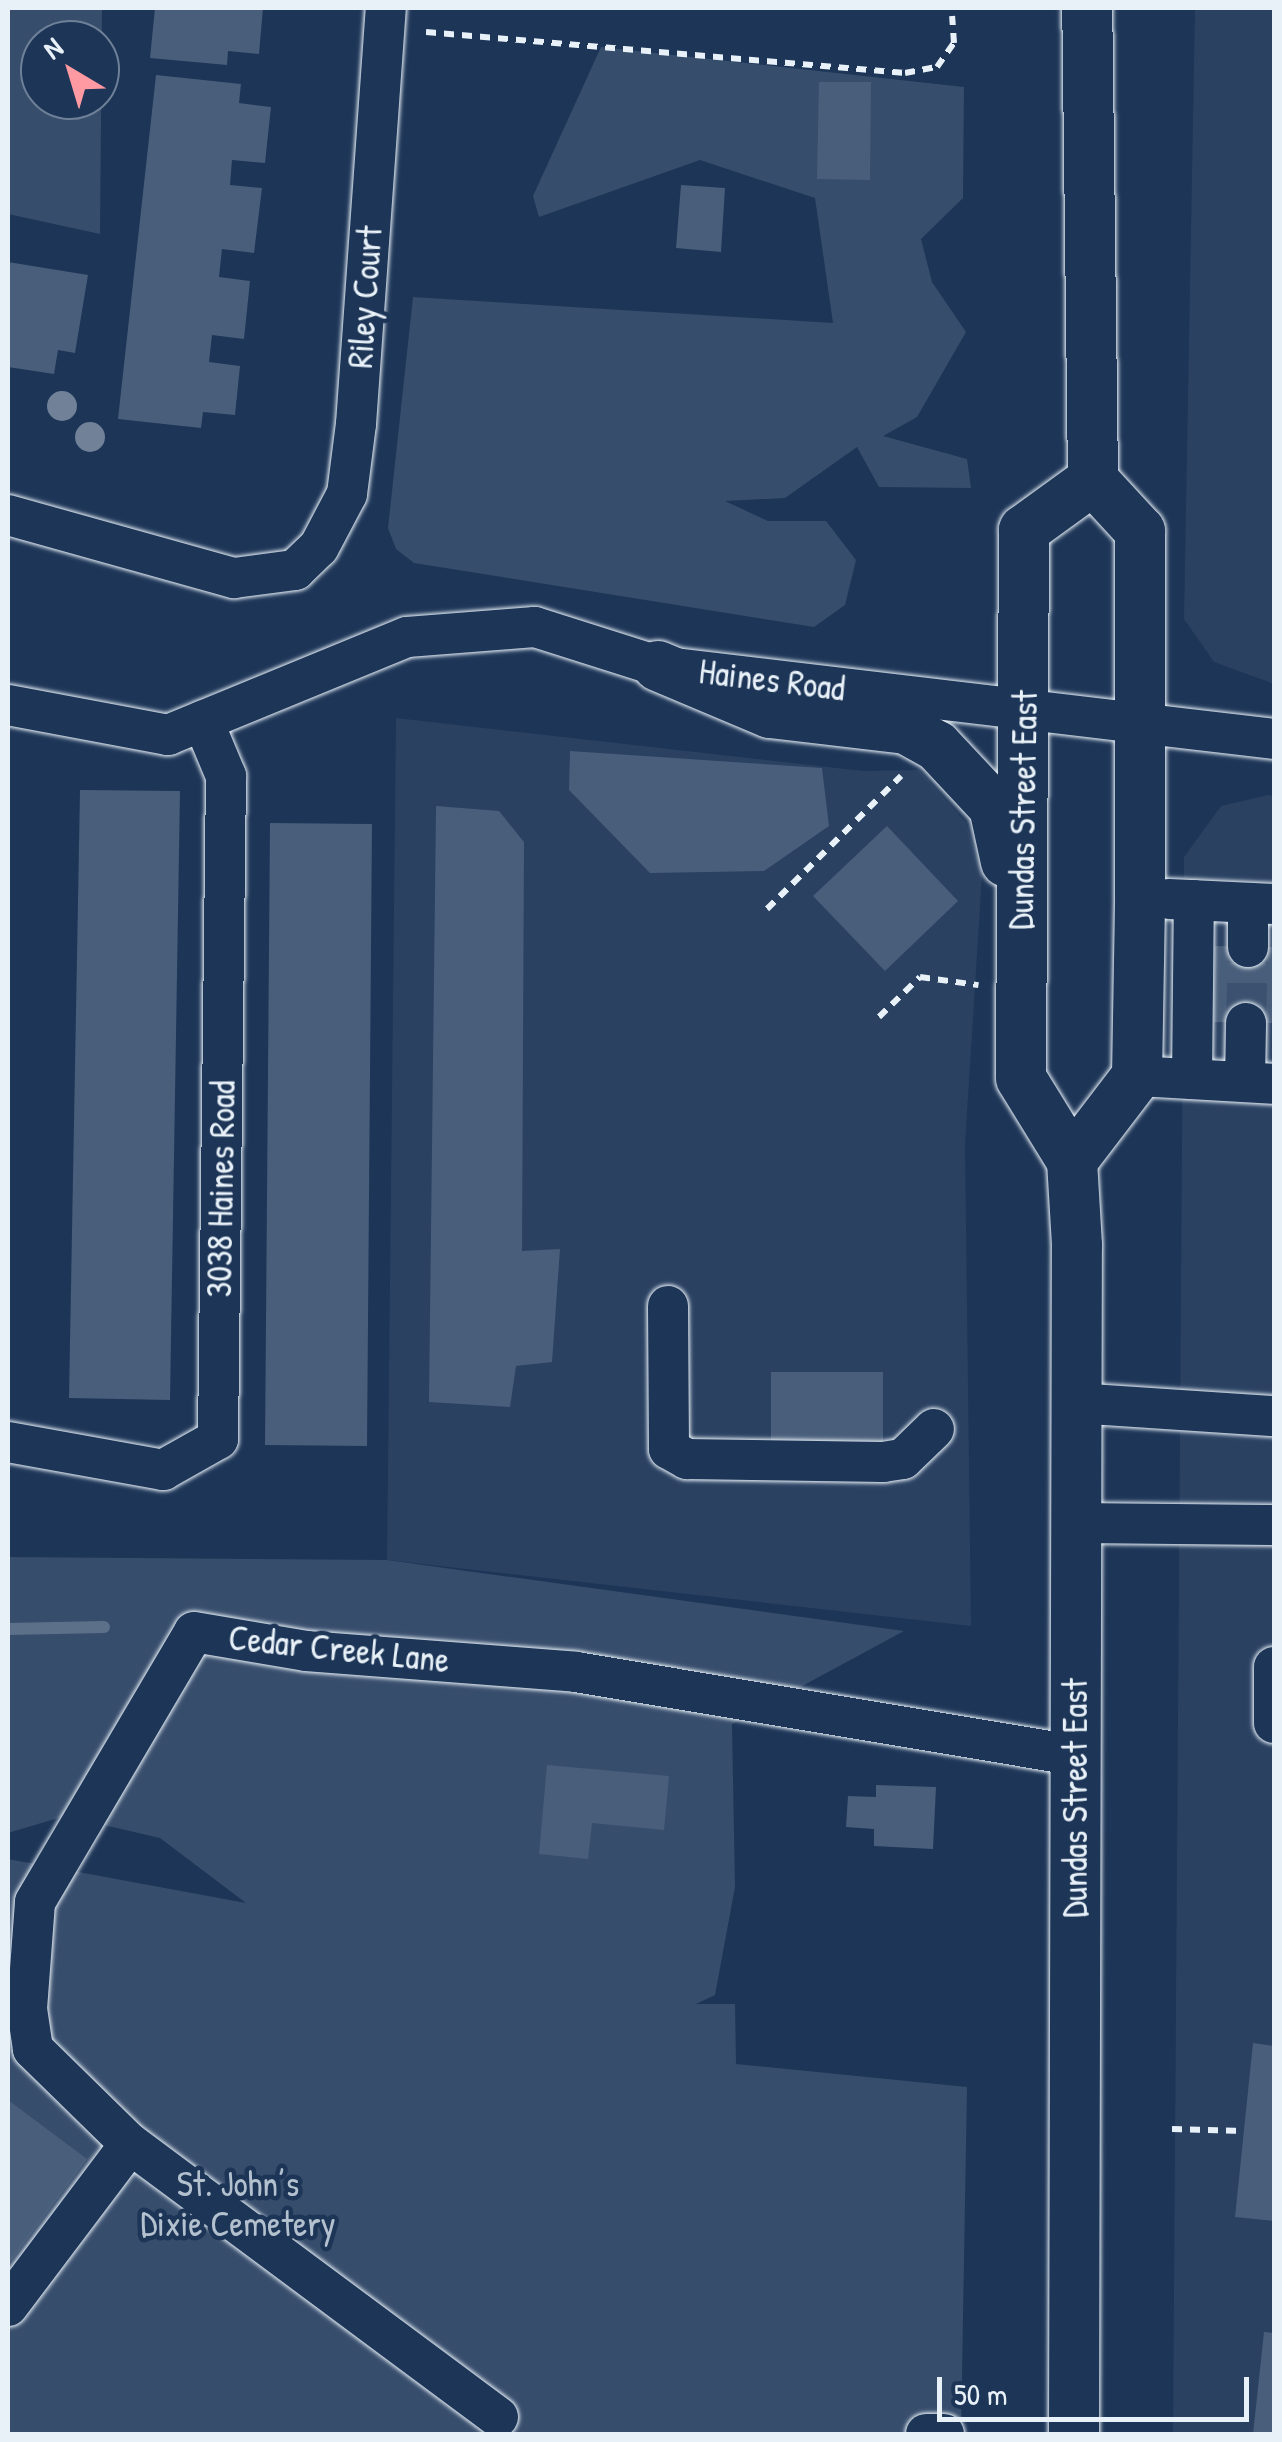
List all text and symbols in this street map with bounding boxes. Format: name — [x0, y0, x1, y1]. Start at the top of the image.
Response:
north arrow — [20, 20, 120, 120]
text: N — [35, 28, 70, 67]
street label: Riley Court — [339, 224, 391, 370]
street label: Haines Road — [697, 650, 847, 710]
street label: Dundas Street East — [1000, 690, 1046, 930]
street label: 3038 Haines Road — [198, 1080, 244, 1298]
street label: Cedar Creek Lane — [227, 1617, 451, 1681]
street label: Dundas Street East — [1054, 1678, 1096, 1918]
park label: St. John’s Dixie Cemetery — [140, 2163, 336, 2245]
scale bar — [942, 2357, 1254, 2419]
text: 50 m — [954, 2374, 1007, 2414]

